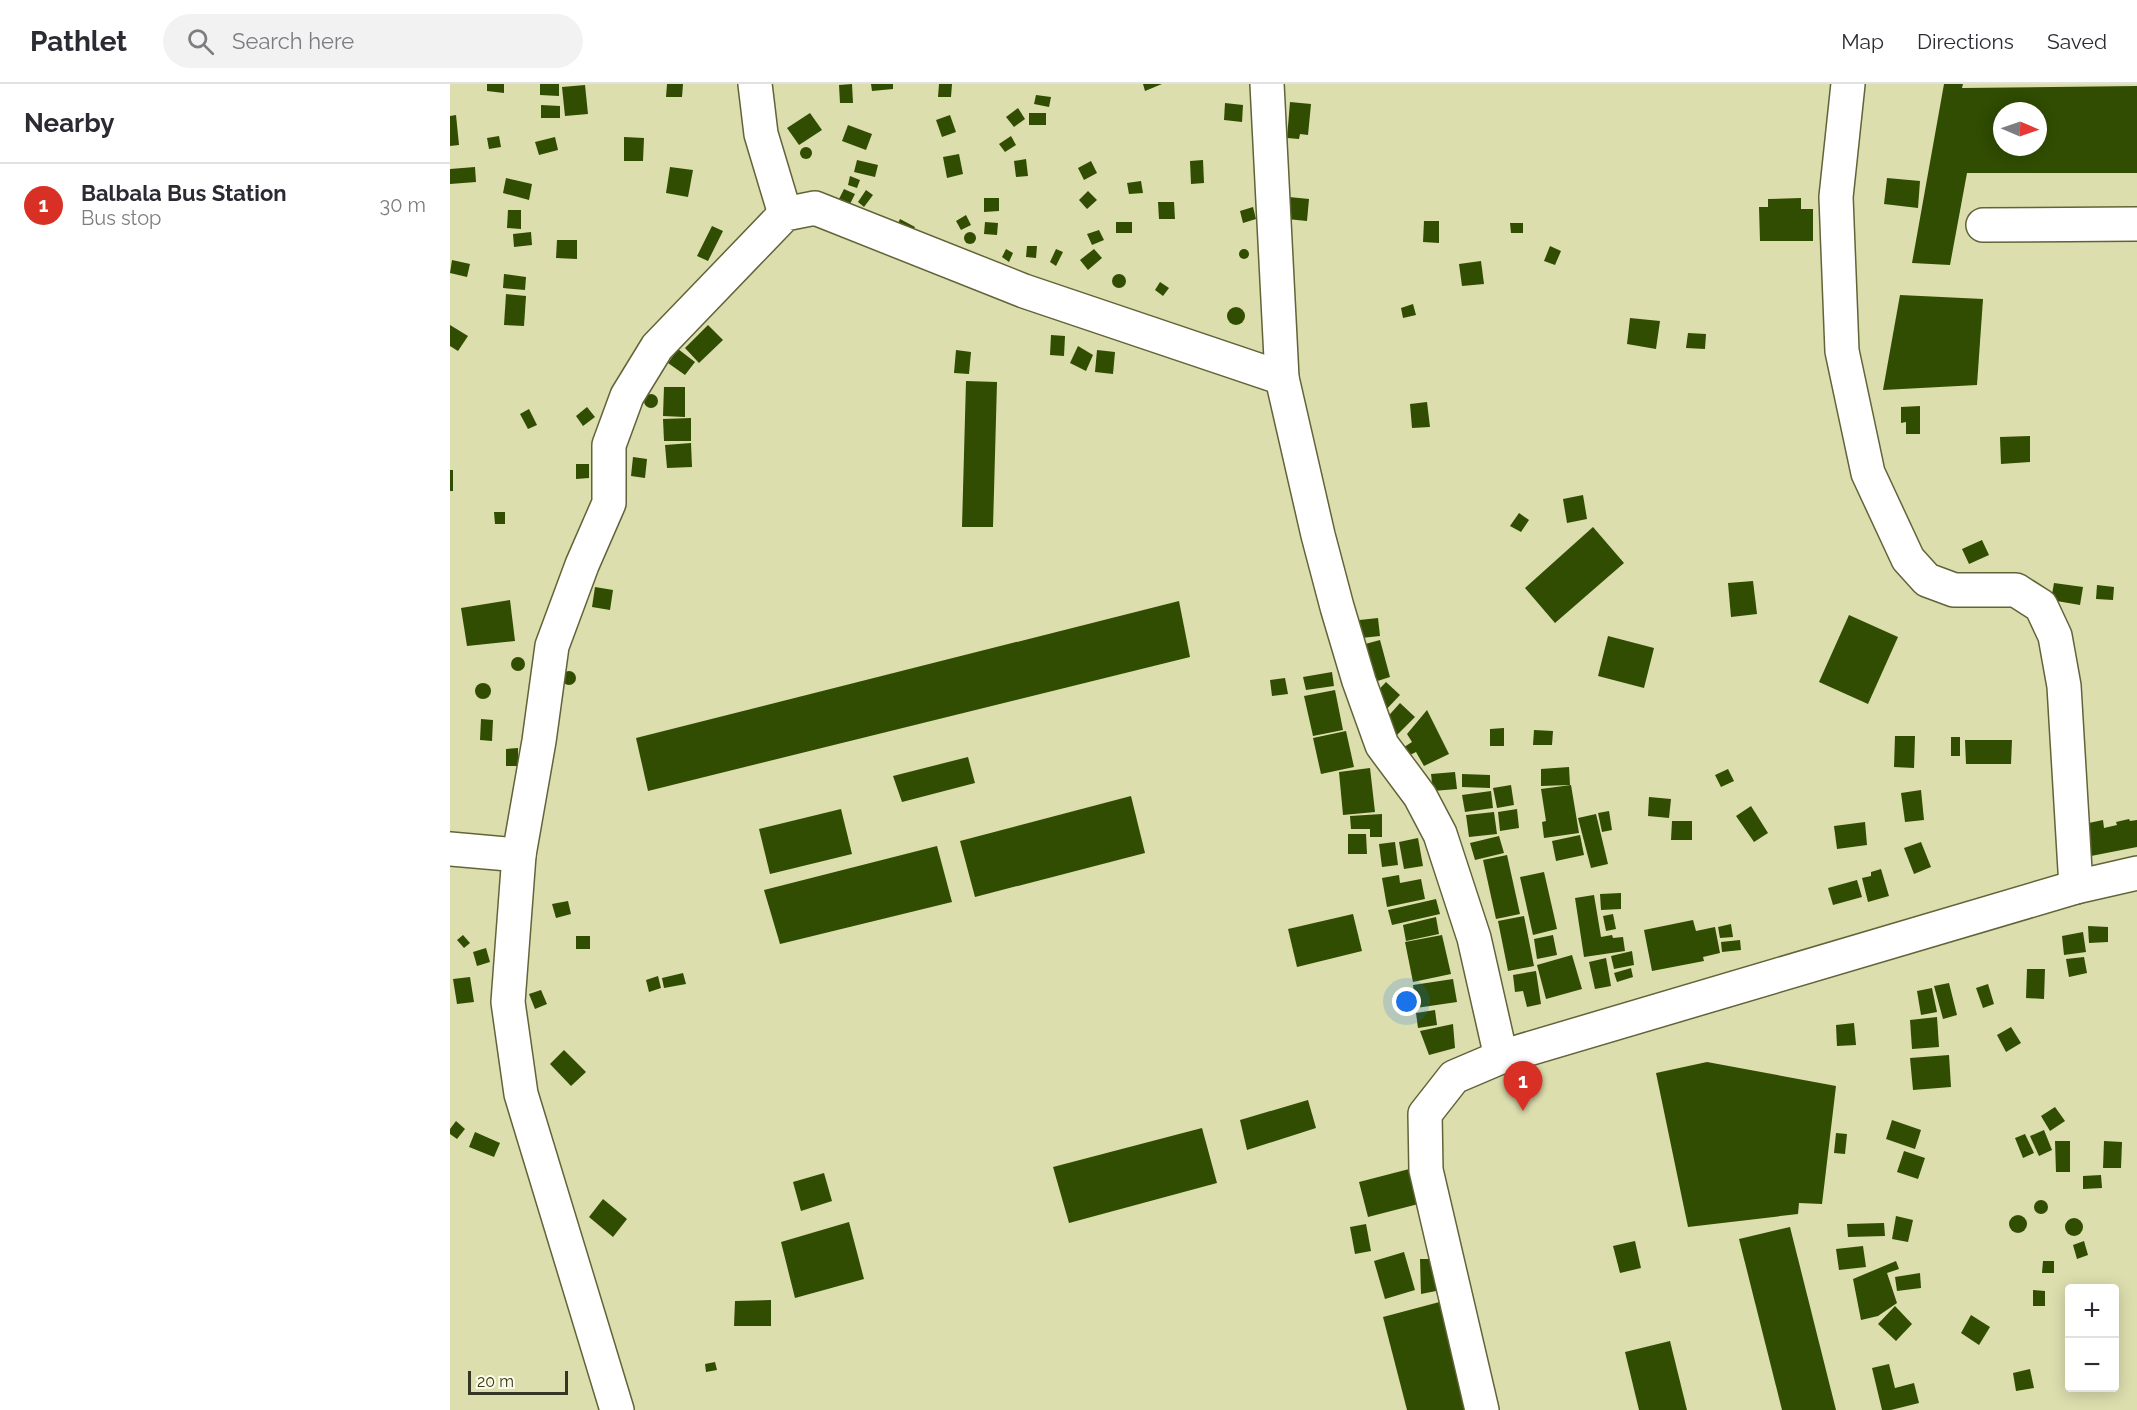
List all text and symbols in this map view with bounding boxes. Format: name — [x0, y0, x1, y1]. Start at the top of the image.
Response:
search box — [163, 14, 583, 68]
text: Pathlet — [30, 25, 127, 58]
icon: search — [184, 25, 217, 58]
text: Search here — [232, 28, 354, 54]
text: Map — [1841, 29, 1884, 54]
text: Directions — [1917, 29, 2014, 54]
text: Saved — [2047, 29, 2107, 54]
north arrow — [1993, 102, 2047, 156]
text: Nearby — [24, 108, 114, 138]
text: Balbala Bus Station — [81, 180, 287, 206]
text: 1 — [39, 193, 48, 217]
text: 30 m — [380, 193, 426, 217]
text: Bus stop — [81, 206, 161, 230]
your location — [1392, 987, 1421, 1016]
pin: 1 — [1504, 1062, 1542, 1111]
map controls — [2065, 1284, 2119, 1392]
button: + — [2065, 1284, 2119, 1338]
button: − — [2065, 1338, 2119, 1392]
scale bar — [468, 1368, 568, 1396]
text: 20 m — [477, 1372, 514, 1391]

